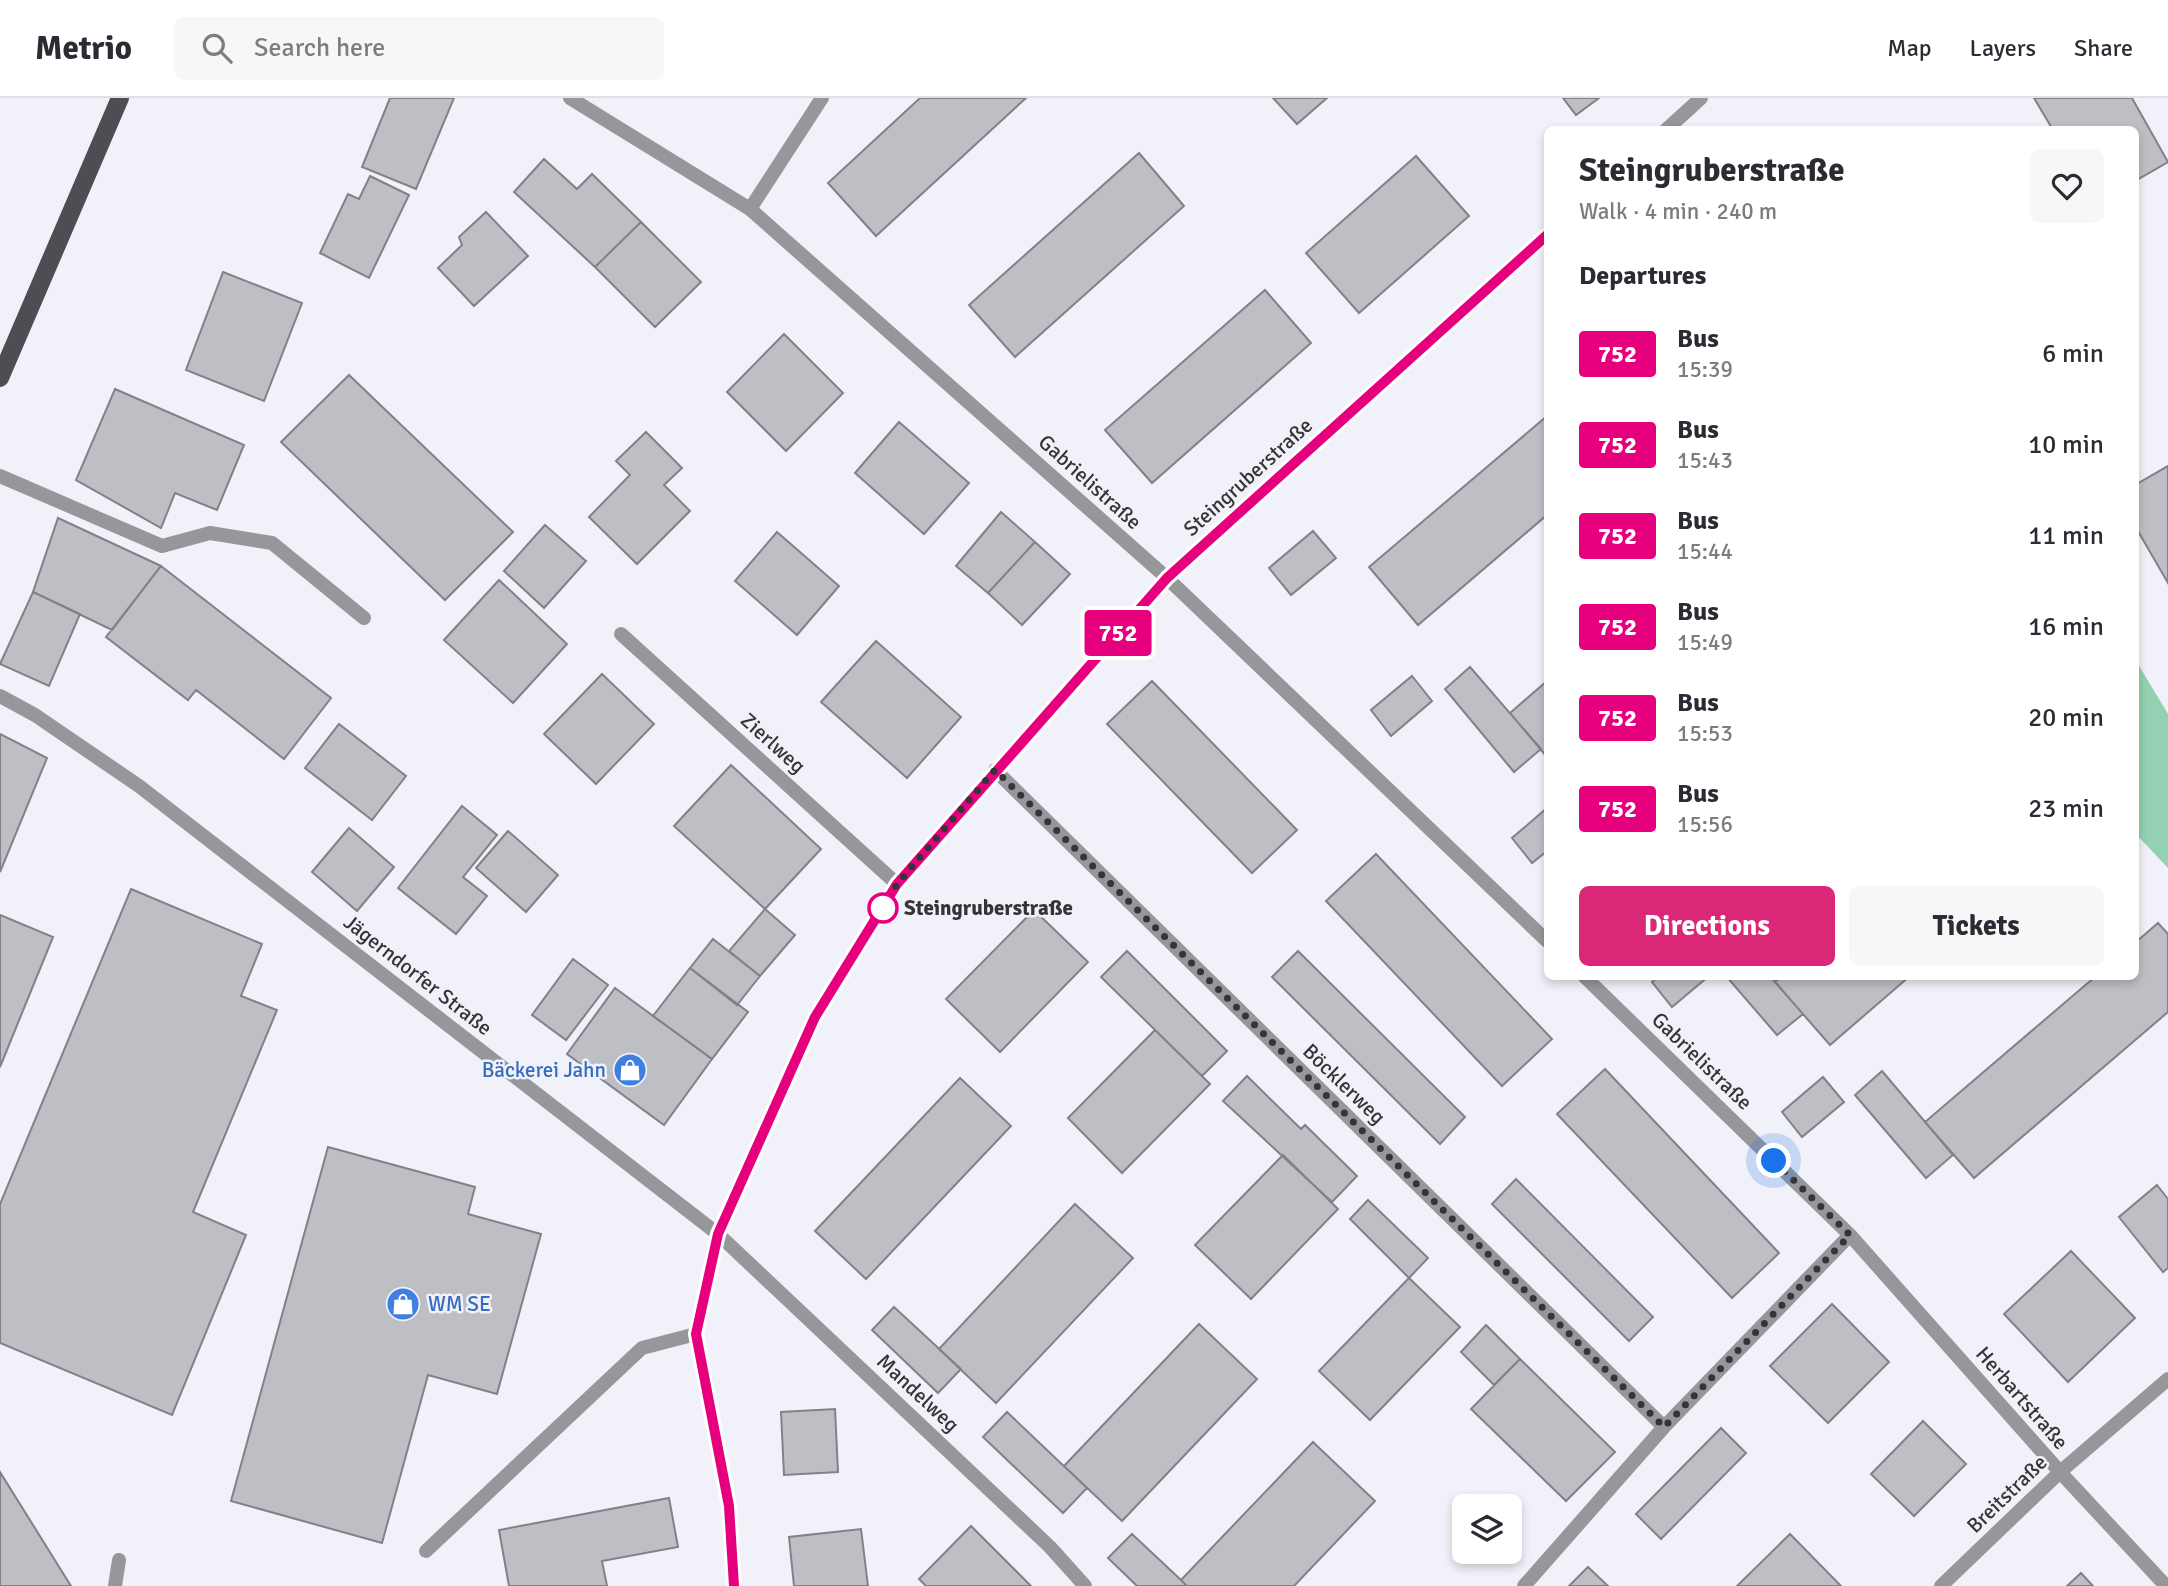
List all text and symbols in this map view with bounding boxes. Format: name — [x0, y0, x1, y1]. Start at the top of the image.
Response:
search box — [174, 17, 664, 80]
text: Metrio — [35, 28, 132, 69]
icon: search — [198, 29, 236, 67]
text: Search here — [254, 32, 385, 64]
text: Map — [1887, 33, 1932, 63]
text: Layers — [1970, 33, 2036, 63]
text: Share — [2074, 33, 2133, 63]
button: heart — [2030, 149, 2104, 223]
text: Steingruberstraße — [1579, 150, 1845, 191]
text: Walk · 4 min · 240 m — [1579, 197, 1777, 226]
text: Departures — [1579, 260, 1706, 292]
text: Bus — [1677, 323, 1719, 355]
text: 6 min — [2042, 338, 2104, 370]
text: 752 — [1598, 339, 1637, 369]
text: 15:39 — [1677, 355, 1733, 384]
street label: Steingruberstraße — [1178, 412, 1318, 542]
text: Bus — [1677, 414, 1719, 446]
street label: Gabrielistraße — [1033, 429, 1147, 535]
text: 10 min — [2028, 429, 2104, 461]
text: 752 — [1598, 430, 1637, 460]
text: 15:43 — [1677, 446, 1733, 475]
text: Bus — [1677, 505, 1719, 537]
text: 11 min — [2028, 520, 2104, 552]
text: 752 — [1598, 521, 1637, 551]
text: 15:44 — [1677, 537, 1733, 566]
text: Bus — [1677, 596, 1719, 628]
line badge: 752 — [1078, 610, 1158, 656]
text: 16 min — [2028, 611, 2104, 643]
text: 752 — [1598, 612, 1637, 642]
text: 752 — [1099, 618, 1137, 648]
text: 15:49 — [1677, 628, 1733, 657]
text: Bus — [1677, 687, 1719, 719]
text: 20 min — [2028, 702, 2104, 734]
text: 752 — [1598, 703, 1637, 733]
street label: Zierlweg — [735, 707, 811, 779]
text: 15:53 — [1677, 719, 1733, 748]
text: Bus — [1677, 778, 1719, 810]
text: 23 min — [2028, 793, 2104, 825]
text: 752 — [1598, 794, 1637, 824]
text: 15:56 — [1677, 810, 1733, 839]
button: Directions — [1579, 886, 1835, 966]
button: Tickets — [1849, 886, 2104, 966]
marker: Steingruberstraße — [868, 893, 898, 923]
place label: Steingruberstraße — [904, 895, 1073, 921]
street label: Jägerndorfer Straße — [339, 909, 497, 1041]
street label: Gabrielistraße — [1646, 1007, 1758, 1115]
street label: Böcklerweg — [1297, 1038, 1391, 1130]
shop icon: Bäckerei Jahn — [611, 1051, 649, 1089]
place label: Bäckerei Jahn — [482, 1057, 606, 1083]
your location — [1756, 1143, 1791, 1178]
shop icon: WM SE — [384, 1285, 422, 1323]
place label: WM SE — [428, 1291, 491, 1317]
street label: Herbartstraße — [1970, 1341, 2074, 1455]
street label: Mandelweg — [871, 1348, 965, 1438]
street label: Breitstraße — [1961, 1449, 2053, 1539]
map controls — [1452, 1494, 1522, 1564]
button: layers — [1452, 1494, 1522, 1564]

